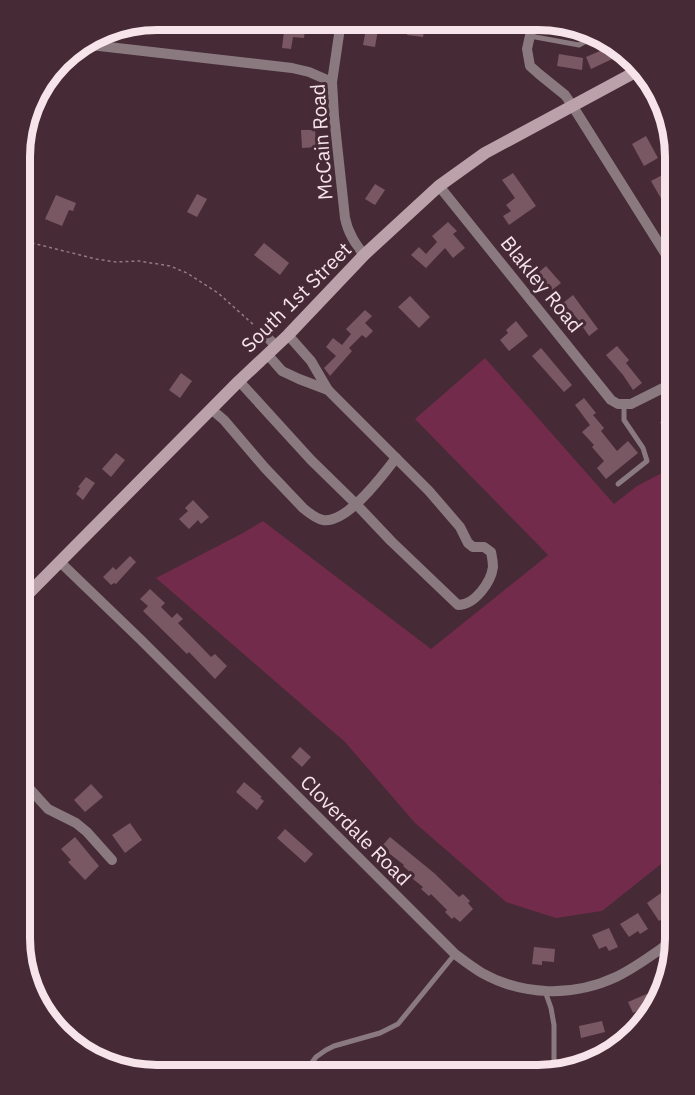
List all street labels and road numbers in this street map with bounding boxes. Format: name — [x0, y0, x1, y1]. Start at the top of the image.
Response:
street label: McCain Road — [303, 83, 339, 201]
street label: Blakley Road — [495, 230, 589, 338]
street label: South 1st Street — [235, 236, 357, 358]
street label: Cloverdale Road — [295, 769, 417, 891]

